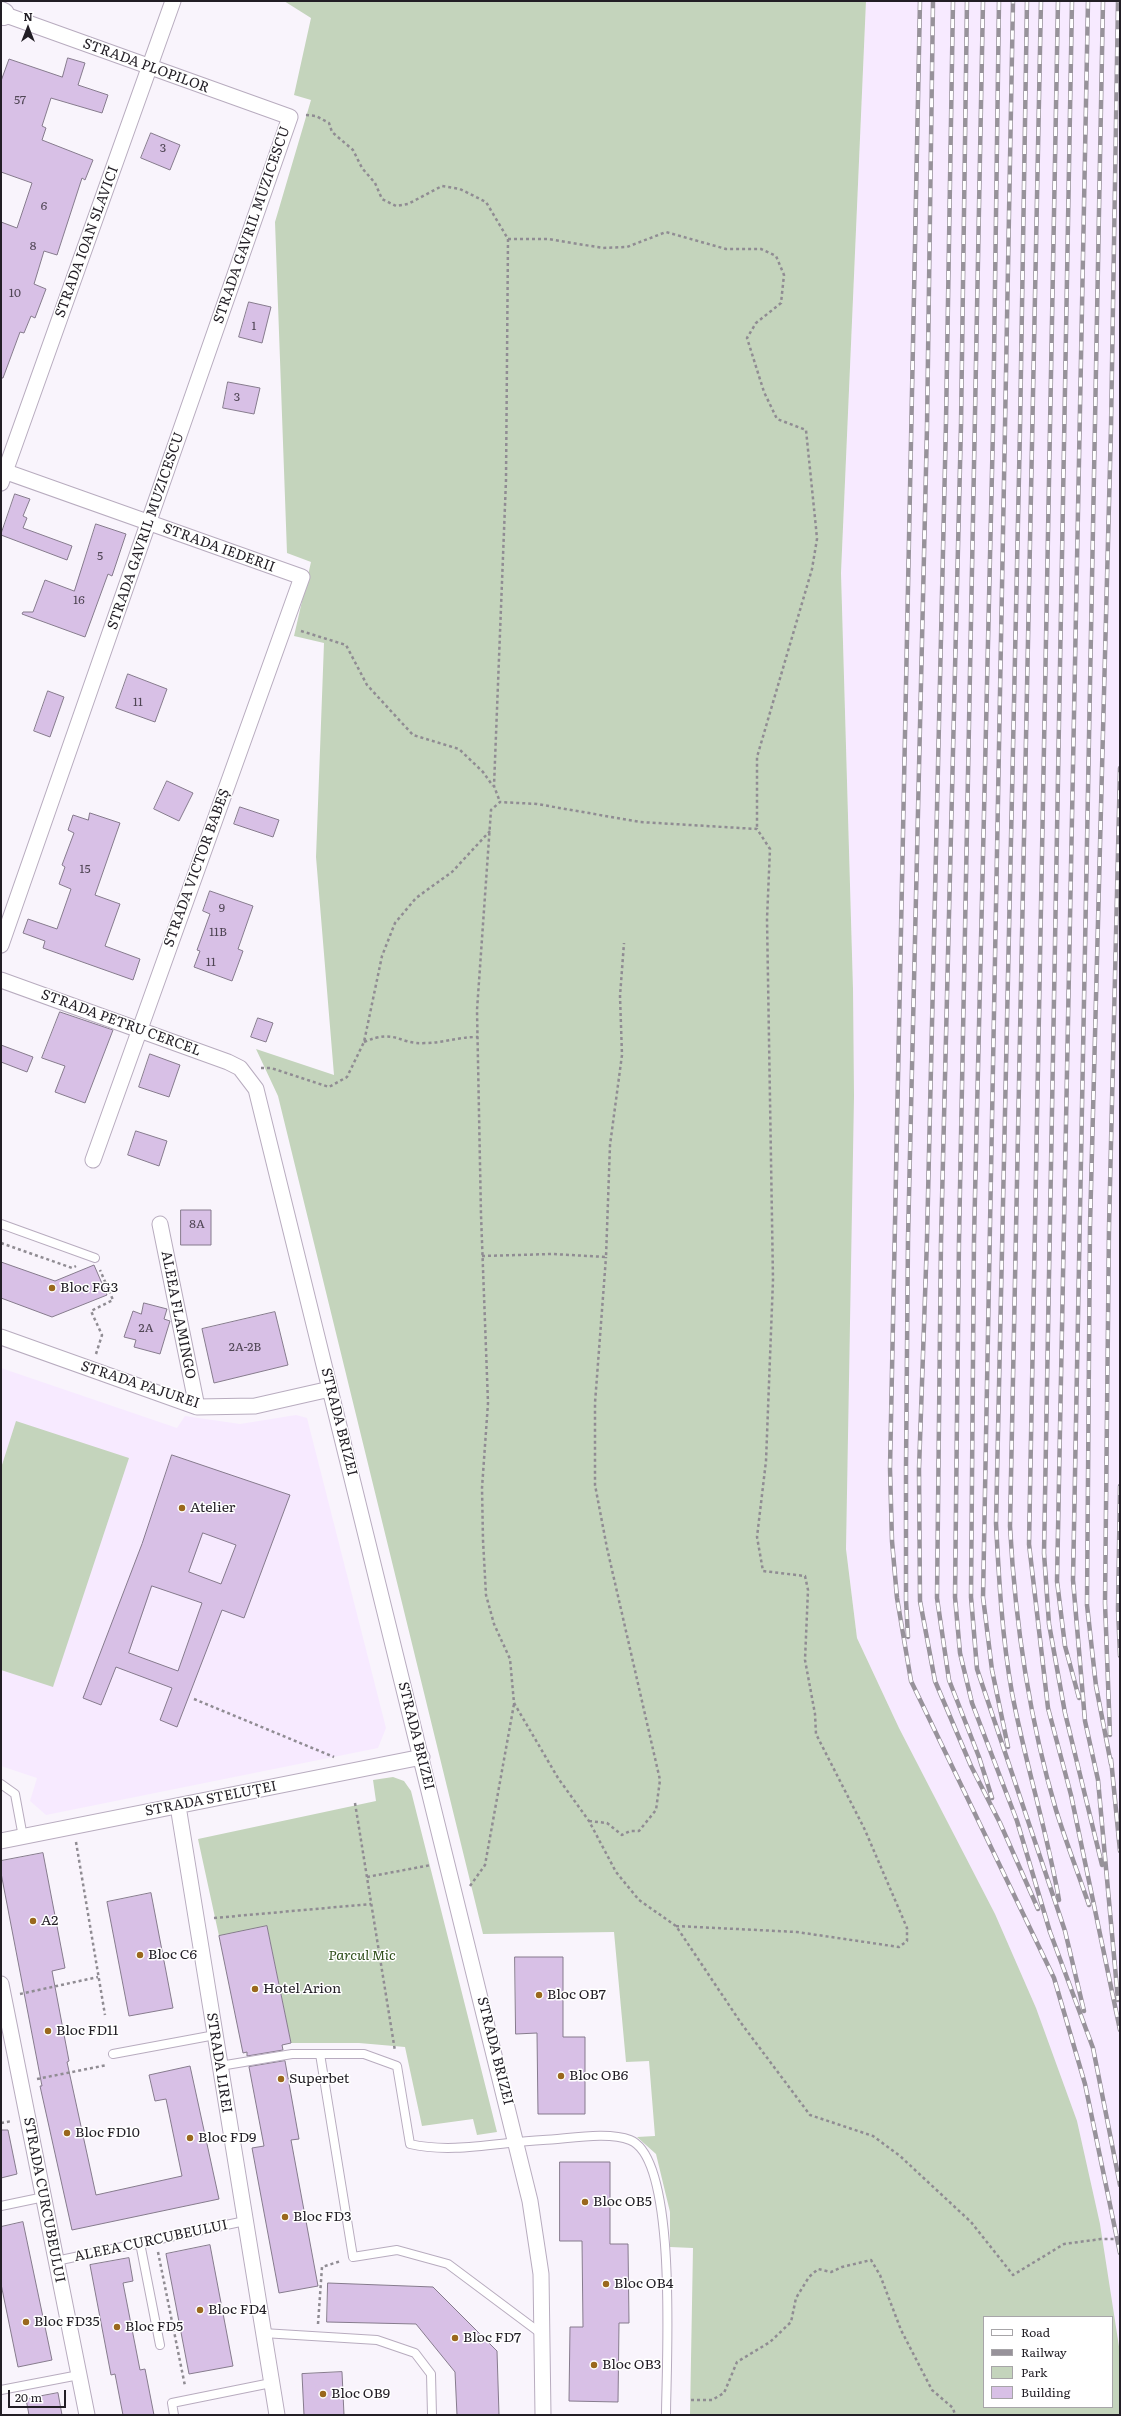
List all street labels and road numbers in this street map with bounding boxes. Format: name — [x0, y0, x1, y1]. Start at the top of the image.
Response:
street label: STRADA PLOPILOR — [80, 35, 212, 97]
street label: STRADA GAVRIL MUZICESCU — [210, 124, 294, 326]
street label: STRADA IOAN SLAVICI — [52, 164, 122, 320]
street label: STRADA GAVRIL MUZICESCU — [104, 430, 188, 632]
street label: STRADA IEDERII — [161, 520, 277, 576]
street label: STRADA VICTOR BABEȘ — [161, 787, 233, 949]
street label: STRADA PETRU CERCEL — [39, 986, 203, 1060]
street label: ALEEA FLAMINGO — [157, 1249, 199, 1381]
street label: STRADA PAJUREI — [79, 1358, 201, 1412]
street label: STRADA BRIZEI — [317, 1366, 361, 1478]
street label: STRADA BRIZEI — [394, 1680, 438, 1792]
street label: STRADA STELUȚEI — [144, 1778, 278, 1820]
street label: STRADA BRIZEI — [473, 1995, 517, 2107]
street label: STRADA LIREI — [203, 2012, 235, 2114]
street label: STRADA CURCUBEULUI — [20, 2116, 68, 2284]
street label: ALEEA CURCUBEULUI — [73, 2217, 229, 2265]

